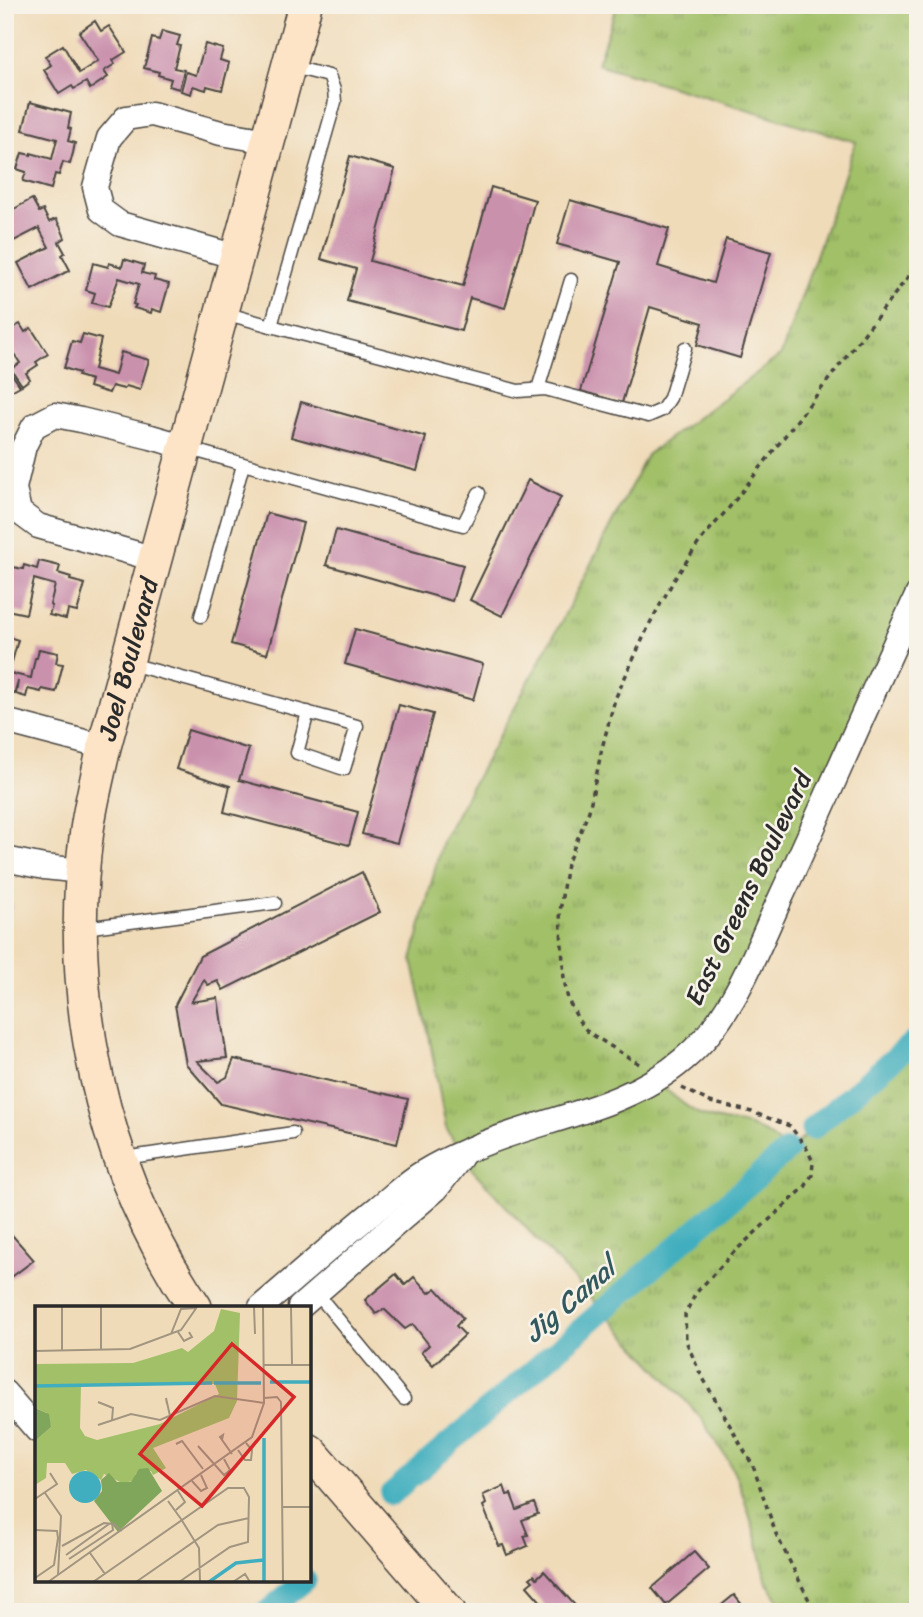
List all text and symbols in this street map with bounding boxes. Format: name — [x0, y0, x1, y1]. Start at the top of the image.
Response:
street label: Joel Boulevard — [84, 570, 172, 746]
street label: East Greens Boulevard — [671, 761, 826, 1013]
water label: Jig Canal — [512, 1241, 632, 1355]
inset map — [35, 1306, 312, 1582]

